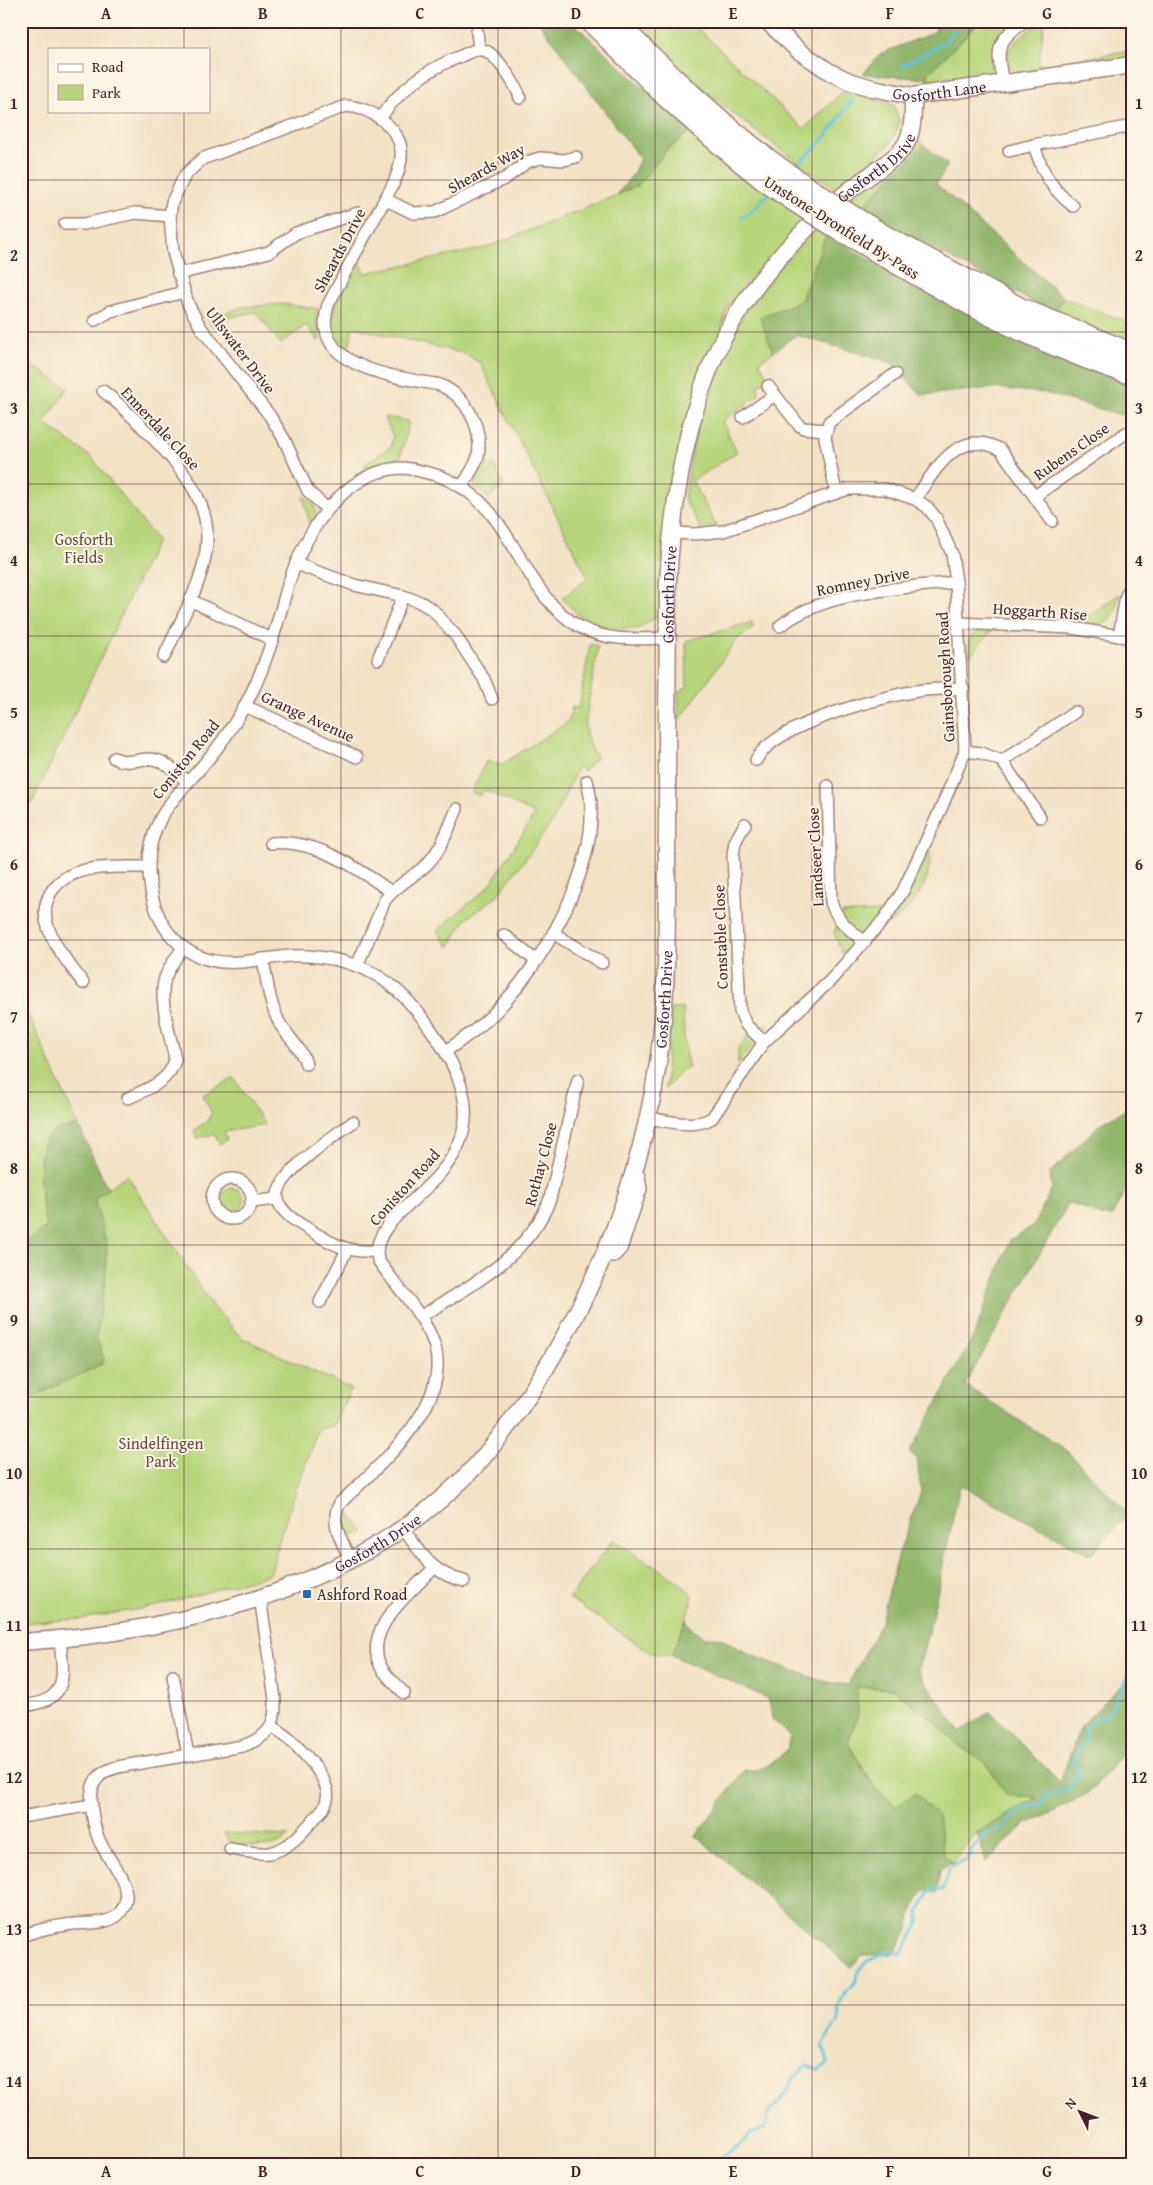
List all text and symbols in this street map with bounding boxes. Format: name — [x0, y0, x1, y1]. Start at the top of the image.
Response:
text: A — [101, 1, 112, 25]
text: B — [258, 1, 268, 25]
text: C — [415, 1, 425, 25]
text: D — [571, 1, 581, 25]
text: E — [729, 1, 738, 25]
text: F — [886, 1, 894, 25]
text: G — [1042, 1, 1052, 25]
legend — [48, 48, 210, 112]
text: Road — [92, 56, 123, 77]
street label: Gosforth Lane — [891, 74, 988, 108]
text: Park — [92, 82, 121, 103]
text: 1 — [10, 91, 18, 115]
text: 1 — [1135, 91, 1143, 115]
street label: Gosforth Drive — [831, 130, 921, 208]
street label: Sheards Way — [443, 137, 529, 199]
street label: Unstone-Dronfield By-Pass — [759, 169, 925, 285]
street label: Sheards Drive — [307, 203, 371, 297]
text: 2 — [10, 243, 18, 267]
text: 2 — [1135, 243, 1143, 267]
street label: Ullswater Drive — [200, 301, 282, 399]
street label: Ennerdale Close — [116, 381, 206, 475]
text: 3 — [10, 396, 18, 420]
text: 3 — [1135, 396, 1143, 420]
street label: Rubens Close — [1028, 416, 1114, 486]
park label: Gosforth Fields — [55, 527, 113, 569]
street label: Gosforth Drive — [655, 544, 683, 643]
text: 4 — [10, 548, 18, 572]
text: 4 — [1135, 548, 1143, 572]
street label: Romney Drive — [814, 560, 912, 602]
street label: Hoggarth Rise — [992, 596, 1088, 626]
street label: Gainsborough Road — [930, 611, 960, 743]
street label: Grange Avenue — [257, 684, 359, 748]
text: 5 — [10, 700, 18, 724]
text: 5 — [1135, 700, 1143, 724]
street label: Coniston Road — [145, 714, 225, 804]
street label: Landseer Close — [800, 807, 830, 907]
text: 6 — [10, 852, 18, 876]
text: 6 — [1135, 852, 1143, 876]
street label: Constable Close — [706, 884, 734, 990]
street label: Gosforth Drive — [648, 950, 678, 1049]
text: 7 — [10, 1004, 18, 1028]
text: 7 — [1135, 1004, 1143, 1028]
street label: Rothay Close — [517, 1119, 563, 1209]
street label: Coniston Road — [363, 1143, 446, 1231]
text: 8 — [10, 1156, 18, 1180]
text: 8 — [1135, 1156, 1143, 1180]
text: 9 — [10, 1308, 18, 1332]
text: 9 — [1135, 1308, 1143, 1332]
park label: Sindelfingen Park — [119, 1431, 203, 1473]
text: 10 — [6, 1461, 22, 1485]
text: 10 — [1131, 1461, 1147, 1485]
street label: Gosforth Drive — [330, 1507, 426, 1578]
place label: Ashford Road — [317, 1582, 408, 1606]
marker: Ashford Road — [301, 1588, 313, 1600]
text: 11 — [6, 1613, 22, 1637]
text: 11 — [1131, 1613, 1147, 1637]
text: 12 — [6, 1765, 22, 1789]
text: 12 — [1131, 1765, 1147, 1789]
text: 13 — [6, 1917, 22, 1941]
text: 13 — [1131, 1917, 1147, 1941]
text: 14 — [6, 2069, 22, 2093]
text: 14 — [1131, 2069, 1147, 2093]
north arrow — [1056, 2088, 1106, 2138]
text: N — [1060, 2093, 1081, 2113]
text: A — [101, 2159, 112, 2183]
text: B — [258, 2159, 268, 2183]
text: C — [415, 2159, 425, 2183]
text: D — [571, 2159, 581, 2183]
text: E — [729, 2159, 738, 2183]
text: F — [886, 2159, 894, 2183]
text: G — [1042, 2159, 1052, 2183]

